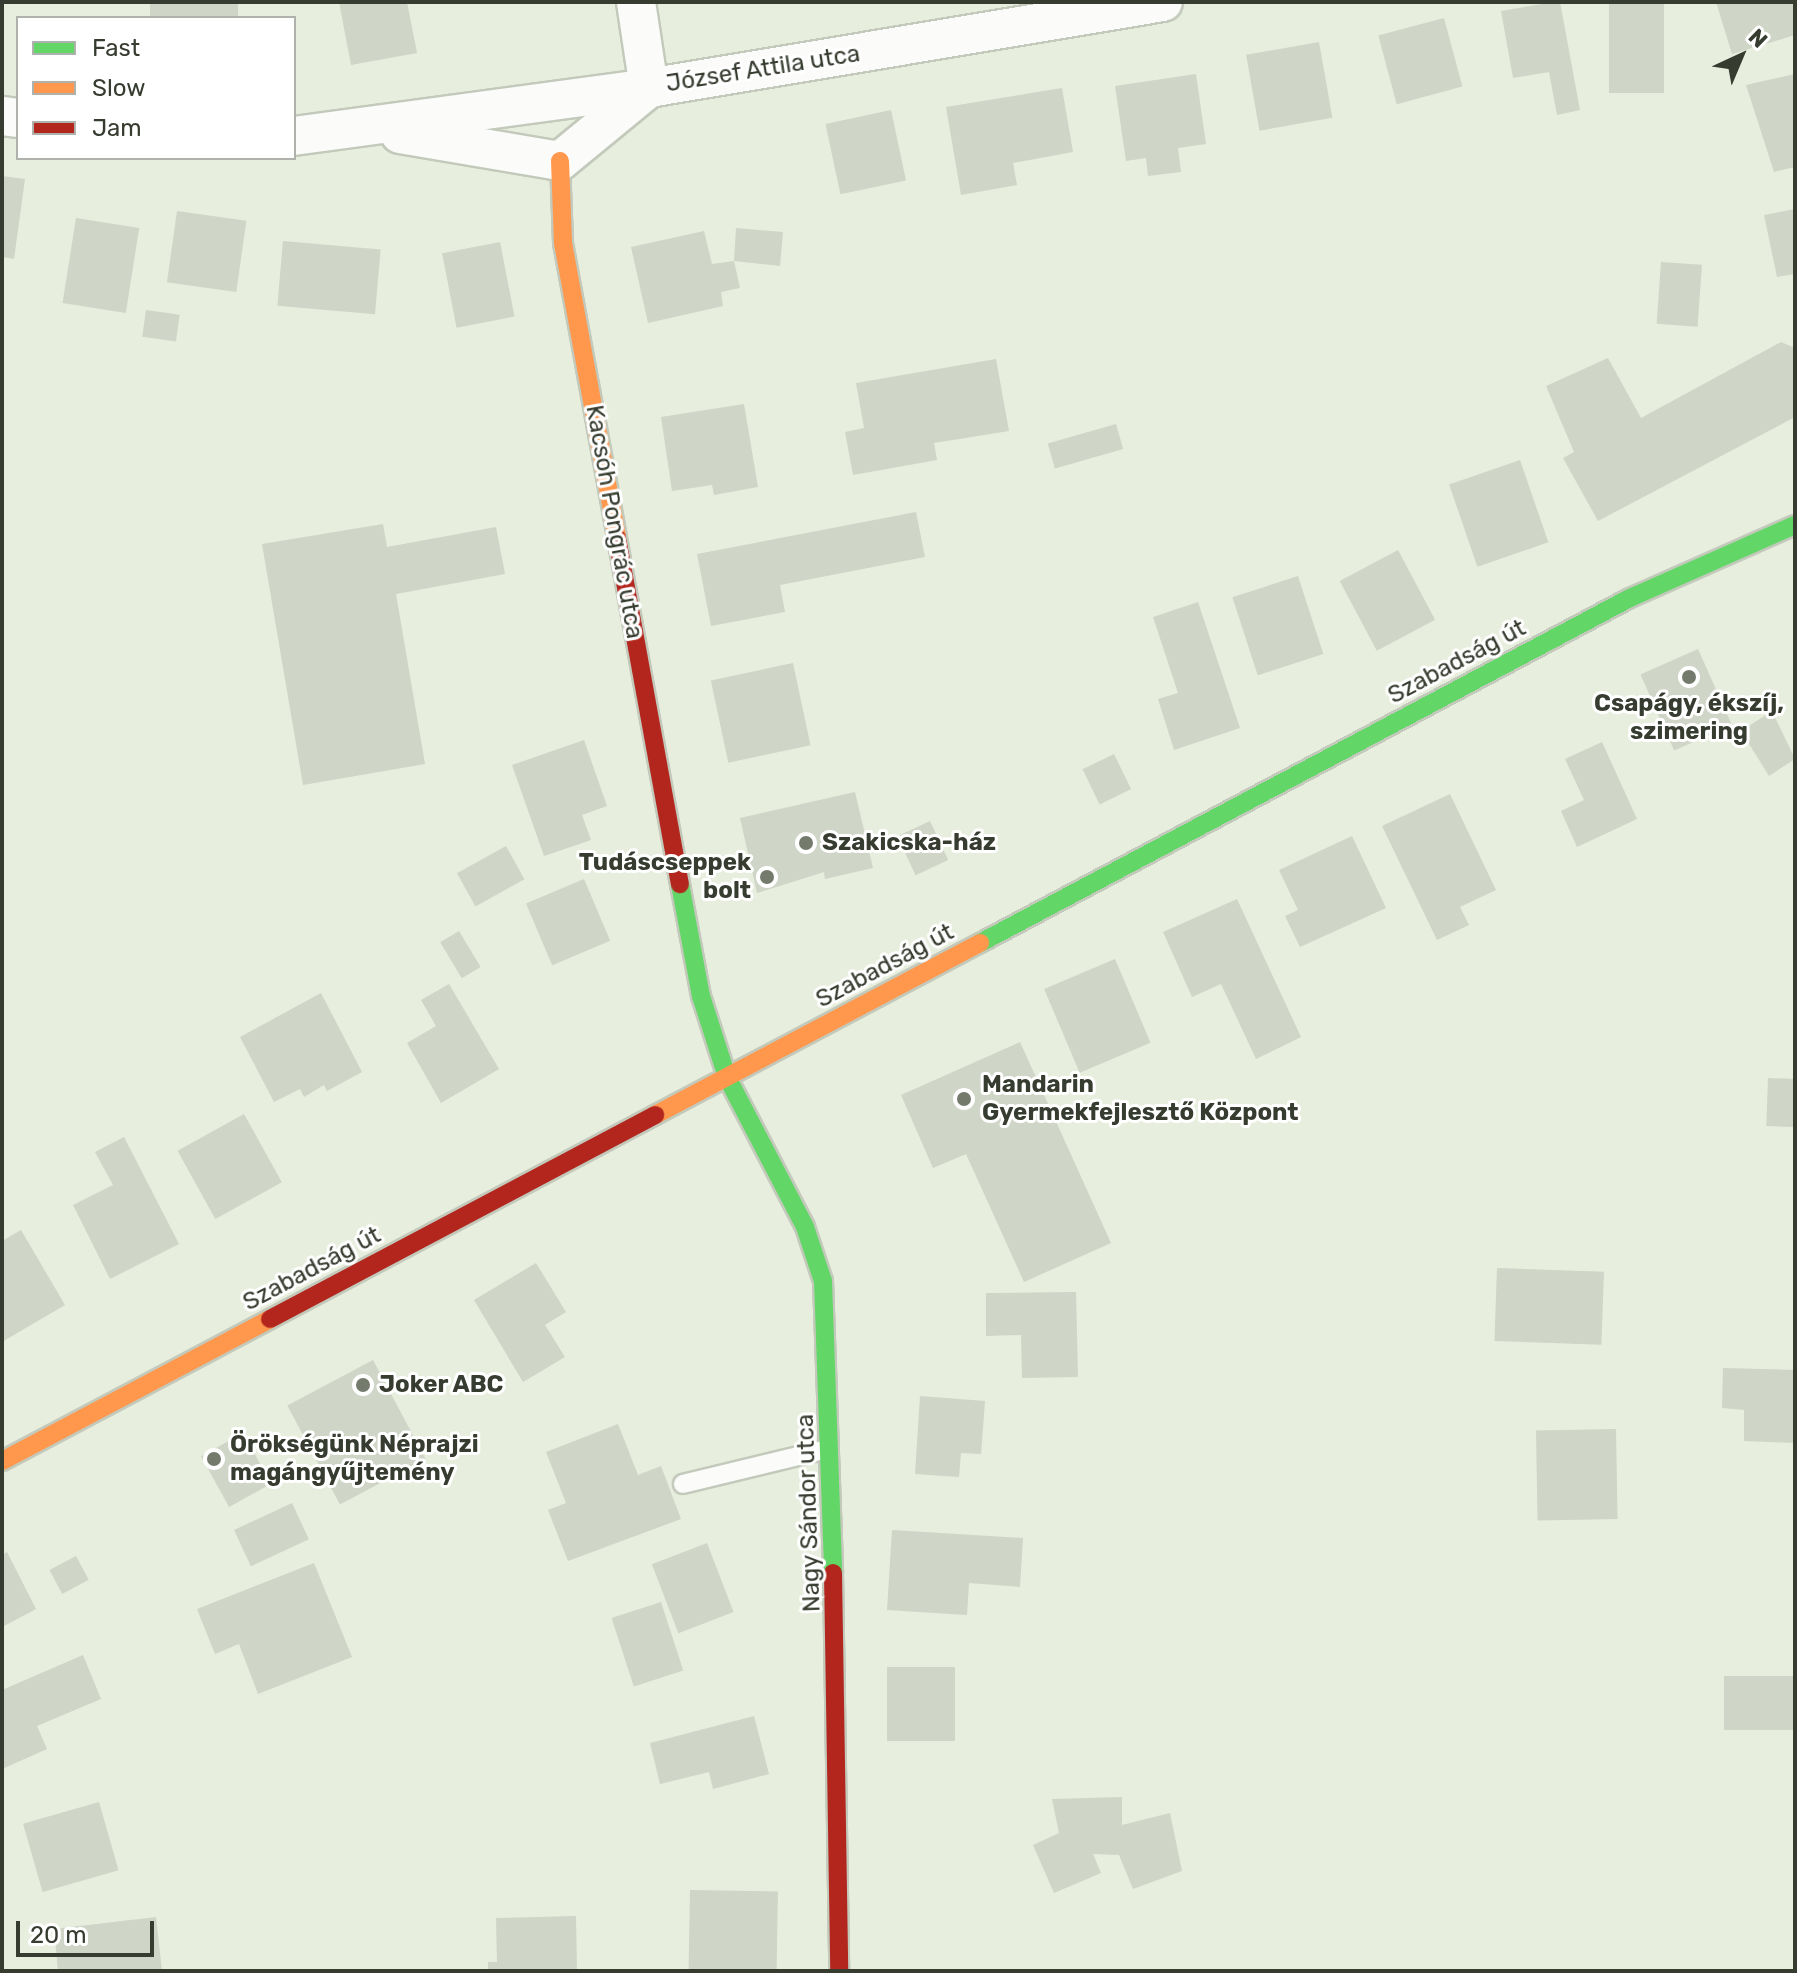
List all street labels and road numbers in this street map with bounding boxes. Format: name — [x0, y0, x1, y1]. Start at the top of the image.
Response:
street label: József Attila utca — [663, 39, 863, 99]
street label: Kacsóh Pongrác utca — [579, 403, 649, 641]
street label: Szabadság út — [1383, 614, 1531, 710]
street label: Szabadság út — [811, 918, 959, 1014]
street label: Szabadság út — [238, 1221, 386, 1317]
street label: Nagy Sándor utca — [791, 1413, 827, 1613]

